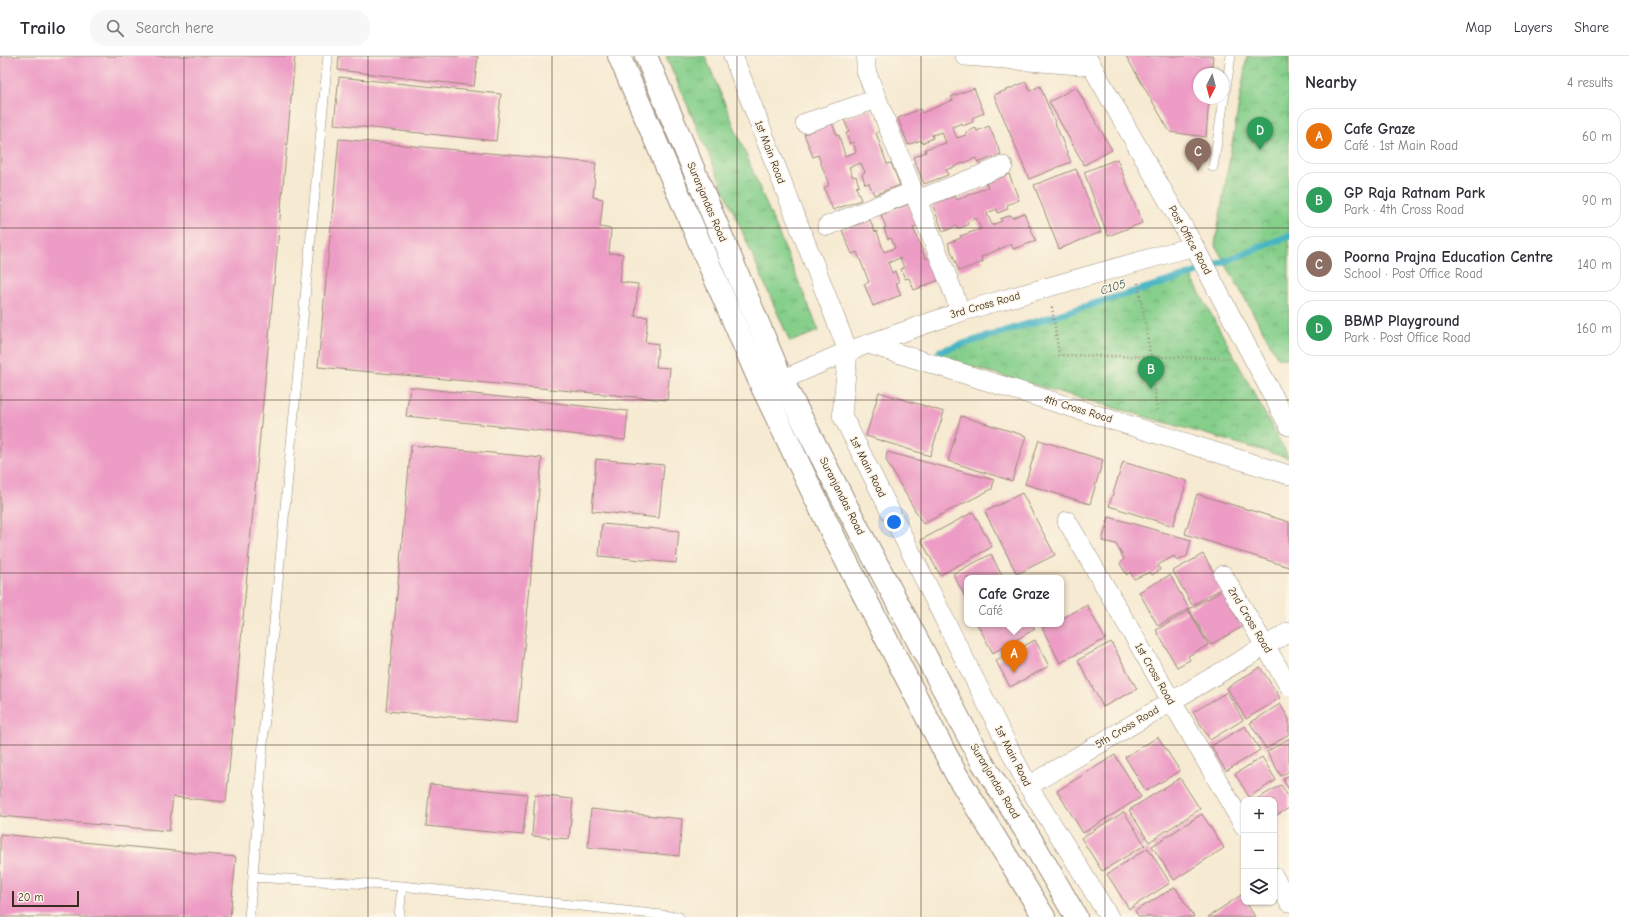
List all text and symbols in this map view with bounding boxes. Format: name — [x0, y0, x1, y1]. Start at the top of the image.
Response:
search box — [90, 10, 370, 46]
text: Trailo — [20, 17, 66, 39]
icon: search — [104, 17, 126, 39]
text: Search here — [136, 19, 214, 37]
text: Map — [1465, 19, 1492, 36]
text: Layers — [1514, 19, 1552, 36]
text: Share — [1574, 19, 1609, 36]
north arrow — [1193, 68, 1229, 104]
text: Nearby — [1305, 73, 1356, 92]
text: 4 results — [1567, 75, 1613, 90]
pin: D — [1247, 117, 1273, 150]
street label: 1st Main Road — [752, 119, 788, 186]
text: Cafe Graze — [1344, 120, 1415, 138]
text: A — [1315, 129, 1323, 144]
text: 60 m — [1582, 129, 1612, 144]
pin: C — [1185, 138, 1211, 171]
text: Café · 1st Main Road — [1344, 138, 1458, 153]
street label: Suranjandas Road — [684, 160, 730, 244]
text: GP Raja Ratnam Park — [1344, 184, 1485, 202]
text: B — [1315, 193, 1323, 208]
text: 90 m — [1582, 193, 1612, 208]
text: Park · 4th Cross Road — [1344, 202, 1464, 217]
street label: Post Office Road — [1166, 203, 1214, 277]
text: Poorna Prajna Education Centre — [1344, 248, 1553, 266]
text: C — [1315, 257, 1323, 272]
text: 140 m — [1578, 257, 1612, 272]
text: School · Post Office Road — [1344, 266, 1483, 281]
water label: C105 — [1099, 276, 1128, 297]
street label: 3rd Cross Road — [948, 289, 1022, 321]
text: BBMP Playground — [1344, 312, 1460, 330]
text: D — [1315, 321, 1323, 336]
text: 160 m — [1577, 321, 1612, 336]
text: Park · Post Office Road — [1344, 330, 1471, 345]
pin: B — [1138, 356, 1164, 389]
street label: 4th Cross Road — [1042, 392, 1114, 426]
street label: 1st Main Road — [847, 434, 889, 500]
street label: Suranjandas Road — [817, 455, 867, 537]
your location — [884, 512, 904, 532]
popup — [964, 575, 1064, 627]
text: Cafe Graze — [978, 585, 1050, 603]
street label: 2nd Cross Road — [1225, 585, 1275, 655]
text: Café — [978, 603, 1003, 618]
pin: A — [1001, 640, 1027, 673]
street label: 1st Cross Road — [1132, 641, 1178, 707]
street label: 5th Cross Road — [1093, 703, 1161, 751]
street label: 1st Main Road — [992, 723, 1034, 789]
street label: Suranjandas Road — [967, 741, 1023, 821]
map controls — [1241, 797, 1277, 905]
button: + — [1241, 797, 1277, 833]
button: − — [1241, 833, 1277, 869]
button: layers — [1241, 869, 1277, 905]
scale bar — [12, 889, 79, 908]
text: 20 m — [18, 891, 43, 904]

